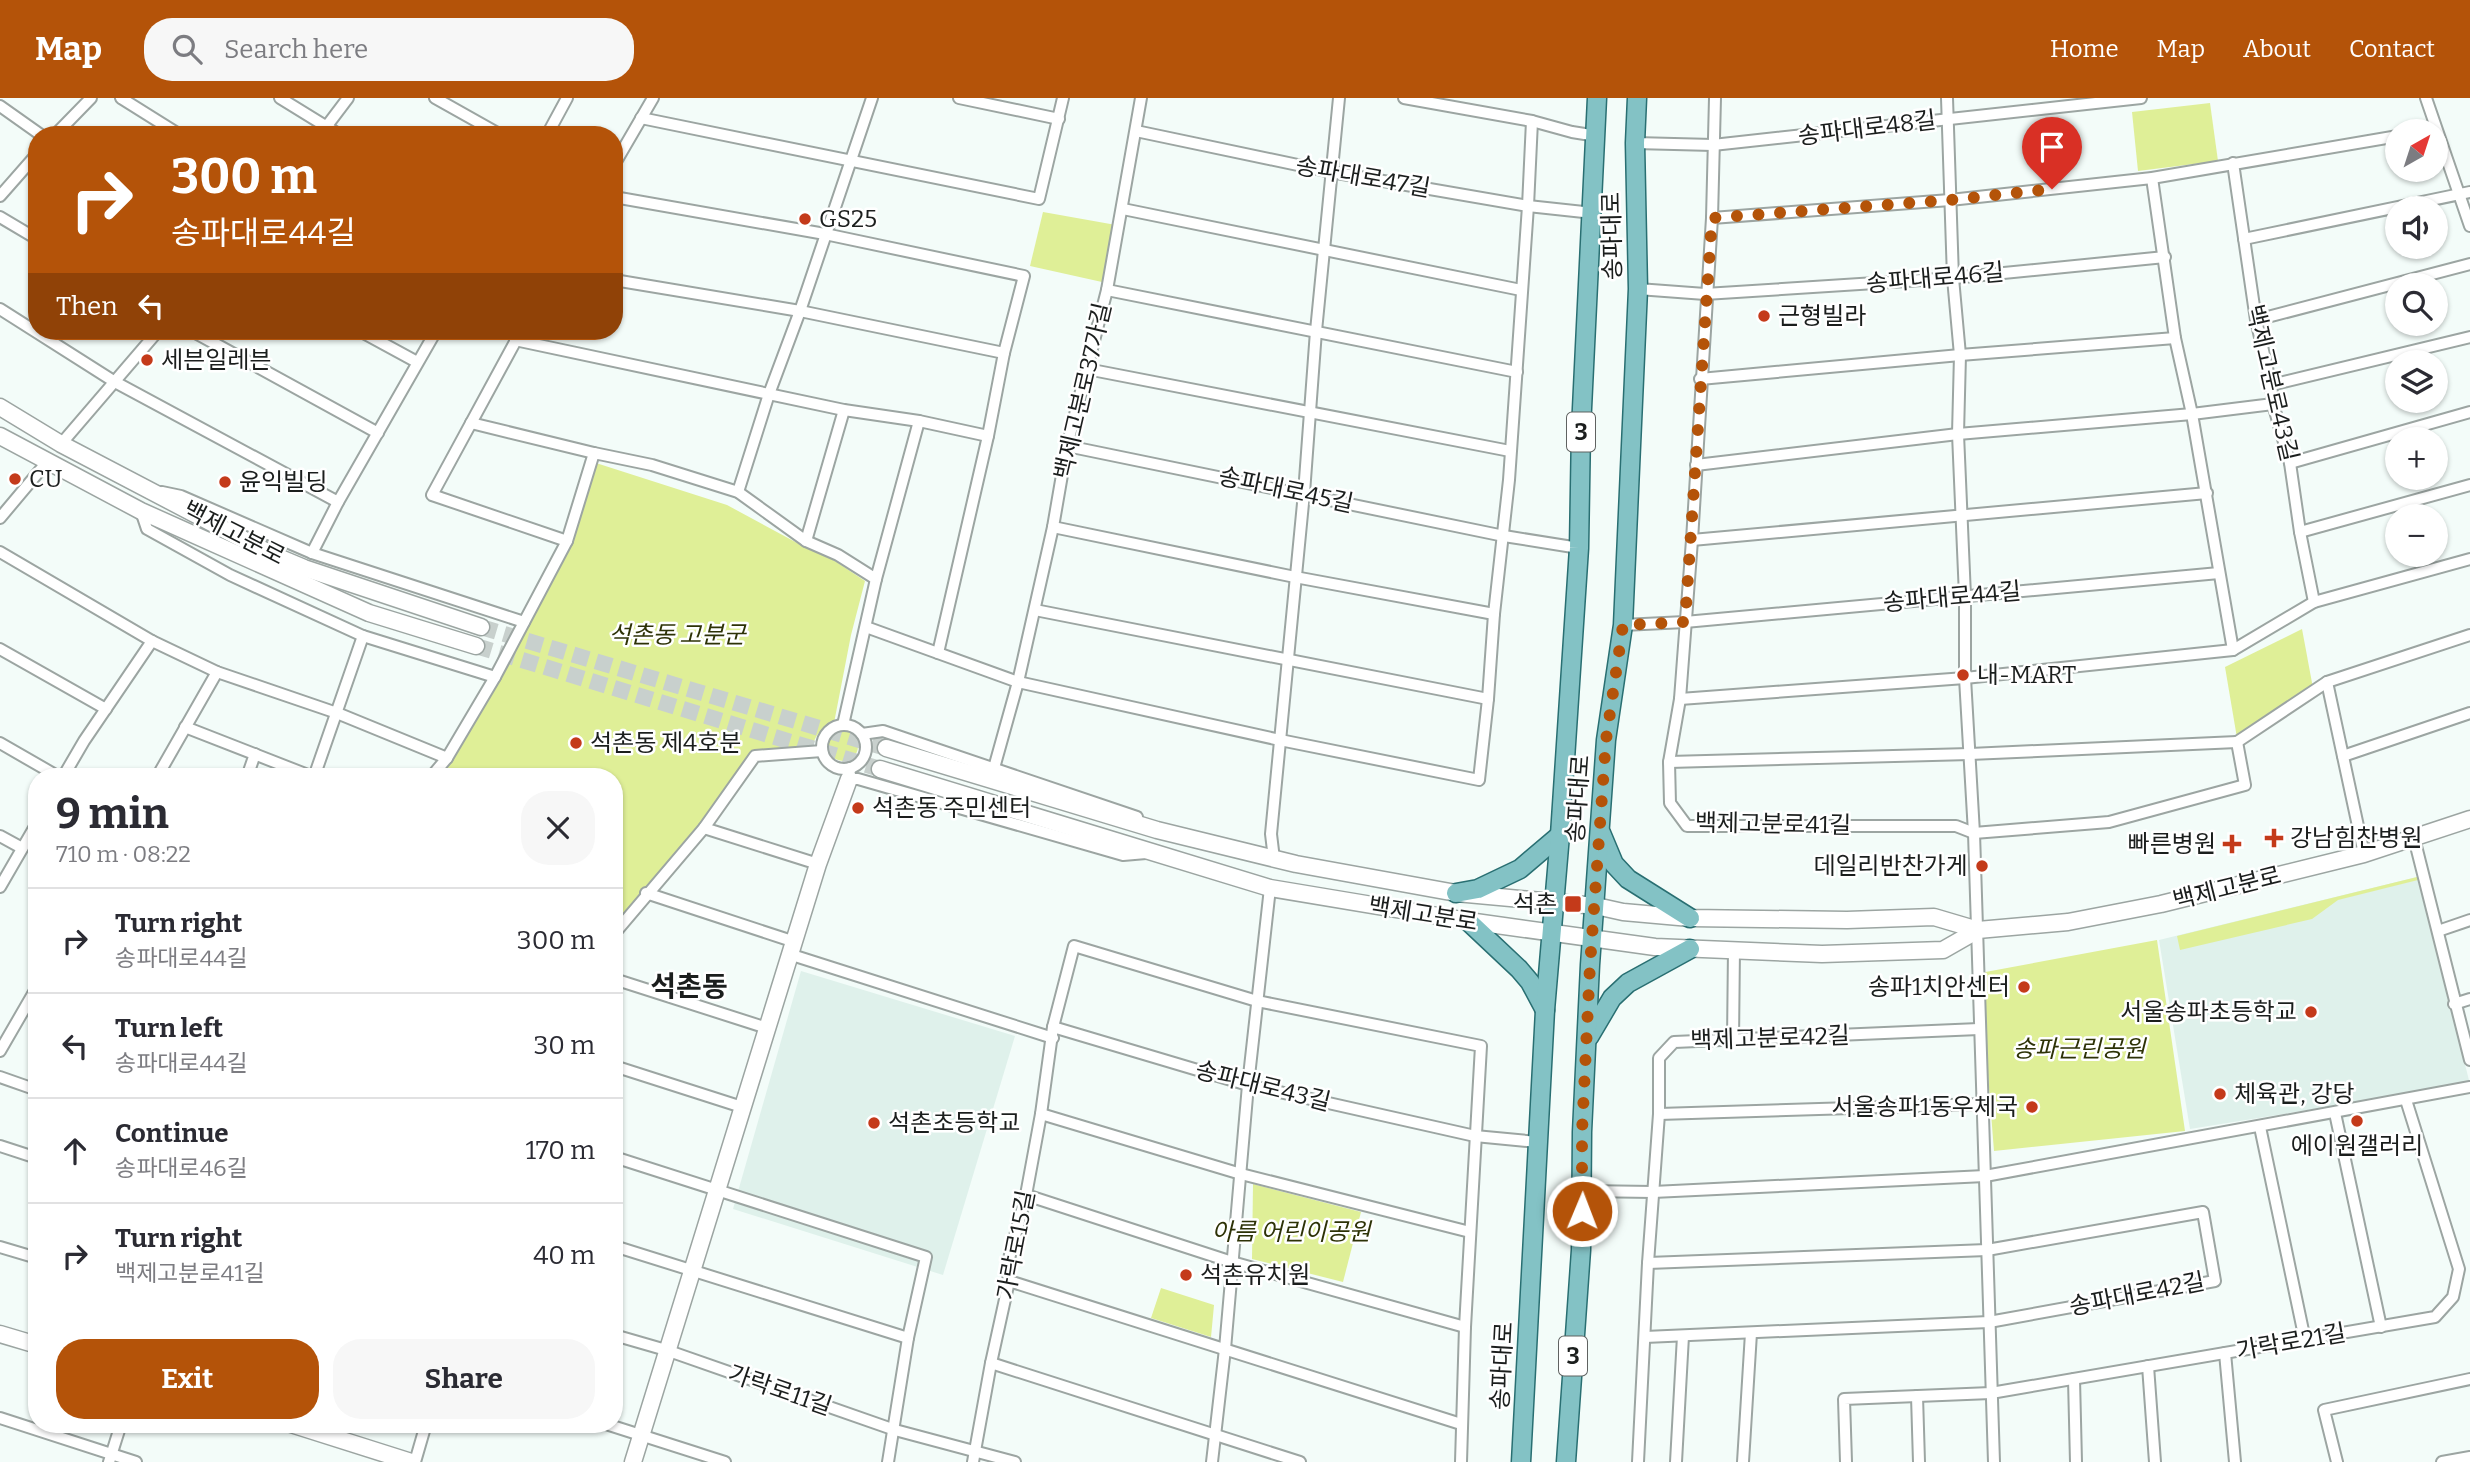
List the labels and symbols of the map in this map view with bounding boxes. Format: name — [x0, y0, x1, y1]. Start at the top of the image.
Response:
street label: 송파대로48길 — [1796, 106, 1938, 150]
pin — [2022, 117, 2082, 189]
north arrow — [2385, 119, 2448, 182]
street label: 송파대로47길 — [1294, 151, 1432, 203]
street label: 송파대로 — [1597, 192, 1627, 280]
place label: GS25 — [819, 205, 877, 233]
marker: GS25 — [797, 211, 813, 227]
street label: 송파대로46길 — [1865, 258, 2005, 298]
street label: 백제고분로37가길 — [1049, 300, 1117, 482]
place label: 근형빌라 — [1778, 302, 1866, 330]
street label: 백제고분로43길 — [2240, 302, 2304, 464]
marker: 근형빌라 — [1756, 308, 1772, 324]
place label: 세븐일레븐 — [161, 346, 271, 374]
marker: 세븐일레븐 — [139, 352, 155, 368]
road number: 3 — [1567, 412, 1595, 452]
street label: 송파대로45길 — [1216, 462, 1356, 518]
place label: CU — [29, 465, 63, 493]
place label: 윤익빌딩 — [239, 468, 327, 496]
marker: CU — [7, 471, 23, 487]
marker: 윤익빌딩 — [217, 474, 233, 490]
street label: 백제고분로 — [178, 495, 290, 571]
street label: 송파대로44길 — [1882, 577, 2022, 617]
park label: 석촌동 고분군 — [608, 621, 747, 649]
place label: 내-MART — [1977, 661, 2076, 689]
marker: 내-MART — [1955, 667, 1971, 683]
place label: 석촌동 제4호분 — [590, 729, 741, 757]
marker: 석촌동 제4호분 — [568, 735, 584, 751]
street label: 송파대로 — [1561, 754, 1595, 844]
place label: 석촌동 주민센터 — [872, 794, 1031, 822]
marker: 석촌동 주민센터 — [850, 800, 866, 816]
street label: 백제고분로41길 — [1695, 809, 1851, 839]
place label: 강남힘찬병원 — [2290, 824, 2422, 852]
marker: 강남힘찬병원 — [2264, 828, 2284, 848]
place label: 빠른병원 — [2128, 830, 2216, 858]
marker: 빠른병원 — [2222, 834, 2242, 854]
place label: 데일리반찬가게 — [1813, 852, 1968, 880]
marker: 데일리반찬가게 — [1974, 858, 1990, 874]
street label: 백제고분로 — [2170, 861, 2284, 915]
place label: 석촌 — [1513, 890, 1557, 918]
street label: 백제고분로 — [1366, 892, 1480, 936]
marker: 석촌 — [1563, 894, 1583, 914]
district label: 석촌동 — [650, 970, 728, 1003]
place label: 송파1치안센터 — [1868, 973, 2010, 1001]
marker: 송파1치안센터 — [2016, 979, 2032, 995]
place label: 서울송파초등학교 — [2120, 998, 2297, 1026]
marker: 서울송파초등학교 — [2303, 1004, 2319, 1020]
street label: 백제고분로42길 — [1690, 1021, 1850, 1055]
park label: 송파근린공원 — [2013, 1035, 2147, 1063]
street label: 송파대로43길 — [1193, 1056, 1333, 1116]
place label: 체육관, 강당 — [2234, 1080, 2355, 1108]
marker: 체육관, 강당 — [2212, 1086, 2228, 1102]
place label: 서울송파1동우체국 — [1832, 1093, 2018, 1121]
marker: 서울송파1동우체국 — [2024, 1099, 2040, 1115]
place label: 석촌초등학교 — [888, 1109, 1020, 1137]
marker: 에이원갤러리 — [2349, 1113, 2365, 1129]
marker: 석촌초등학교 — [866, 1115, 882, 1131]
place label: 에이원갤러리 — [2291, 1132, 2423, 1160]
position arrow — [1545, 1174, 1619, 1248]
street label: 가락로15길 — [992, 1188, 1040, 1302]
park label: 아름 어린이공원 — [1211, 1218, 1373, 1246]
place label: 석촌유치원 — [1200, 1261, 1310, 1289]
marker: 석촌유치원 — [1178, 1267, 1194, 1283]
street label: 송파대로42길 — [2067, 1267, 2207, 1321]
street label: 가락로21길 — [2234, 1319, 2348, 1365]
street label: 송파대로 — [1486, 1321, 1518, 1411]
road number: 3 — [1559, 1336, 1587, 1376]
street label: 가락로11길 — [724, 1359, 836, 1421]

